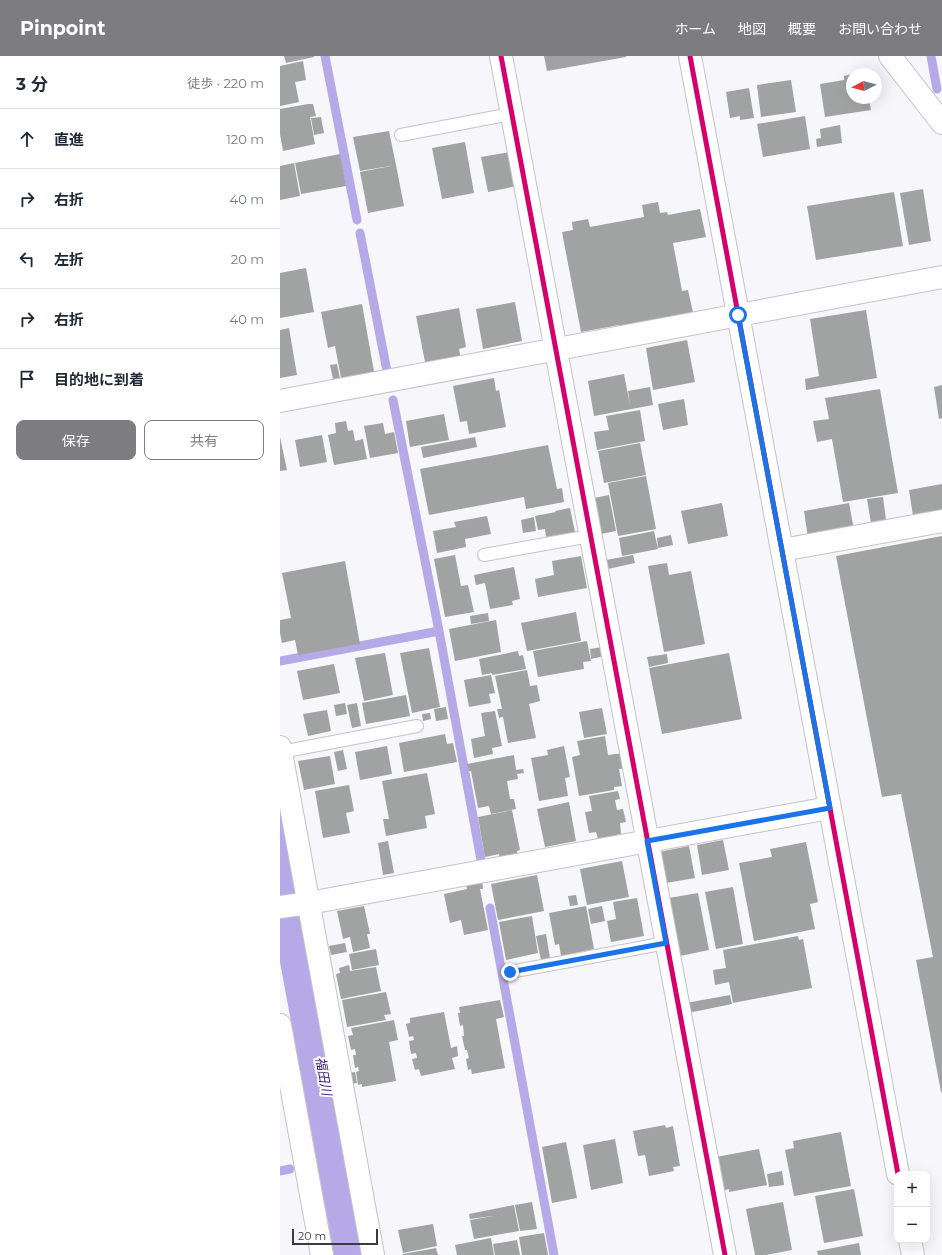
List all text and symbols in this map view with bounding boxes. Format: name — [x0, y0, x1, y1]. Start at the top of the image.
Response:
text: Pinpoint — [20, 17, 105, 40]
text: ホーム — [674, 20, 716, 38]
text: 地図 — [738, 20, 766, 38]
text: 概要 — [788, 20, 816, 38]
text: お問い合わせ — [838, 20, 922, 38]
north arrow — [846, 68, 882, 104]
text: 3 分 — [16, 74, 48, 94]
text: 徒歩 · 220 m — [187, 75, 264, 91]
icon: ahead — [16, 128, 38, 150]
text: 直進 — [54, 130, 84, 149]
text: 120 m — [226, 131, 264, 147]
icon: right — [16, 188, 38, 210]
text: 右折 — [54, 190, 84, 209]
text: 40 m — [230, 191, 264, 207]
icon: left — [16, 248, 38, 270]
text: 左折 — [54, 250, 84, 269]
text: 20 m — [231, 251, 264, 267]
route start — [729, 306, 747, 324]
icon: right — [16, 308, 38, 330]
text: 右折 — [54, 310, 84, 329]
text: 40 m — [230, 311, 264, 327]
icon: arrive — [16, 368, 38, 390]
text: 目的地に到着 — [54, 370, 144, 389]
button: 保存 — [16, 420, 136, 460]
button: 共有 — [144, 420, 264, 460]
route end — [501, 963, 519, 981]
water label: 福田川 — [313, 1055, 336, 1099]
map controls — [894, 1171, 930, 1243]
button: + — [894, 1171, 930, 1207]
button: − — [894, 1207, 930, 1243]
scale bar — [292, 1227, 378, 1246]
text: 20 m — [298, 1229, 326, 1243]

